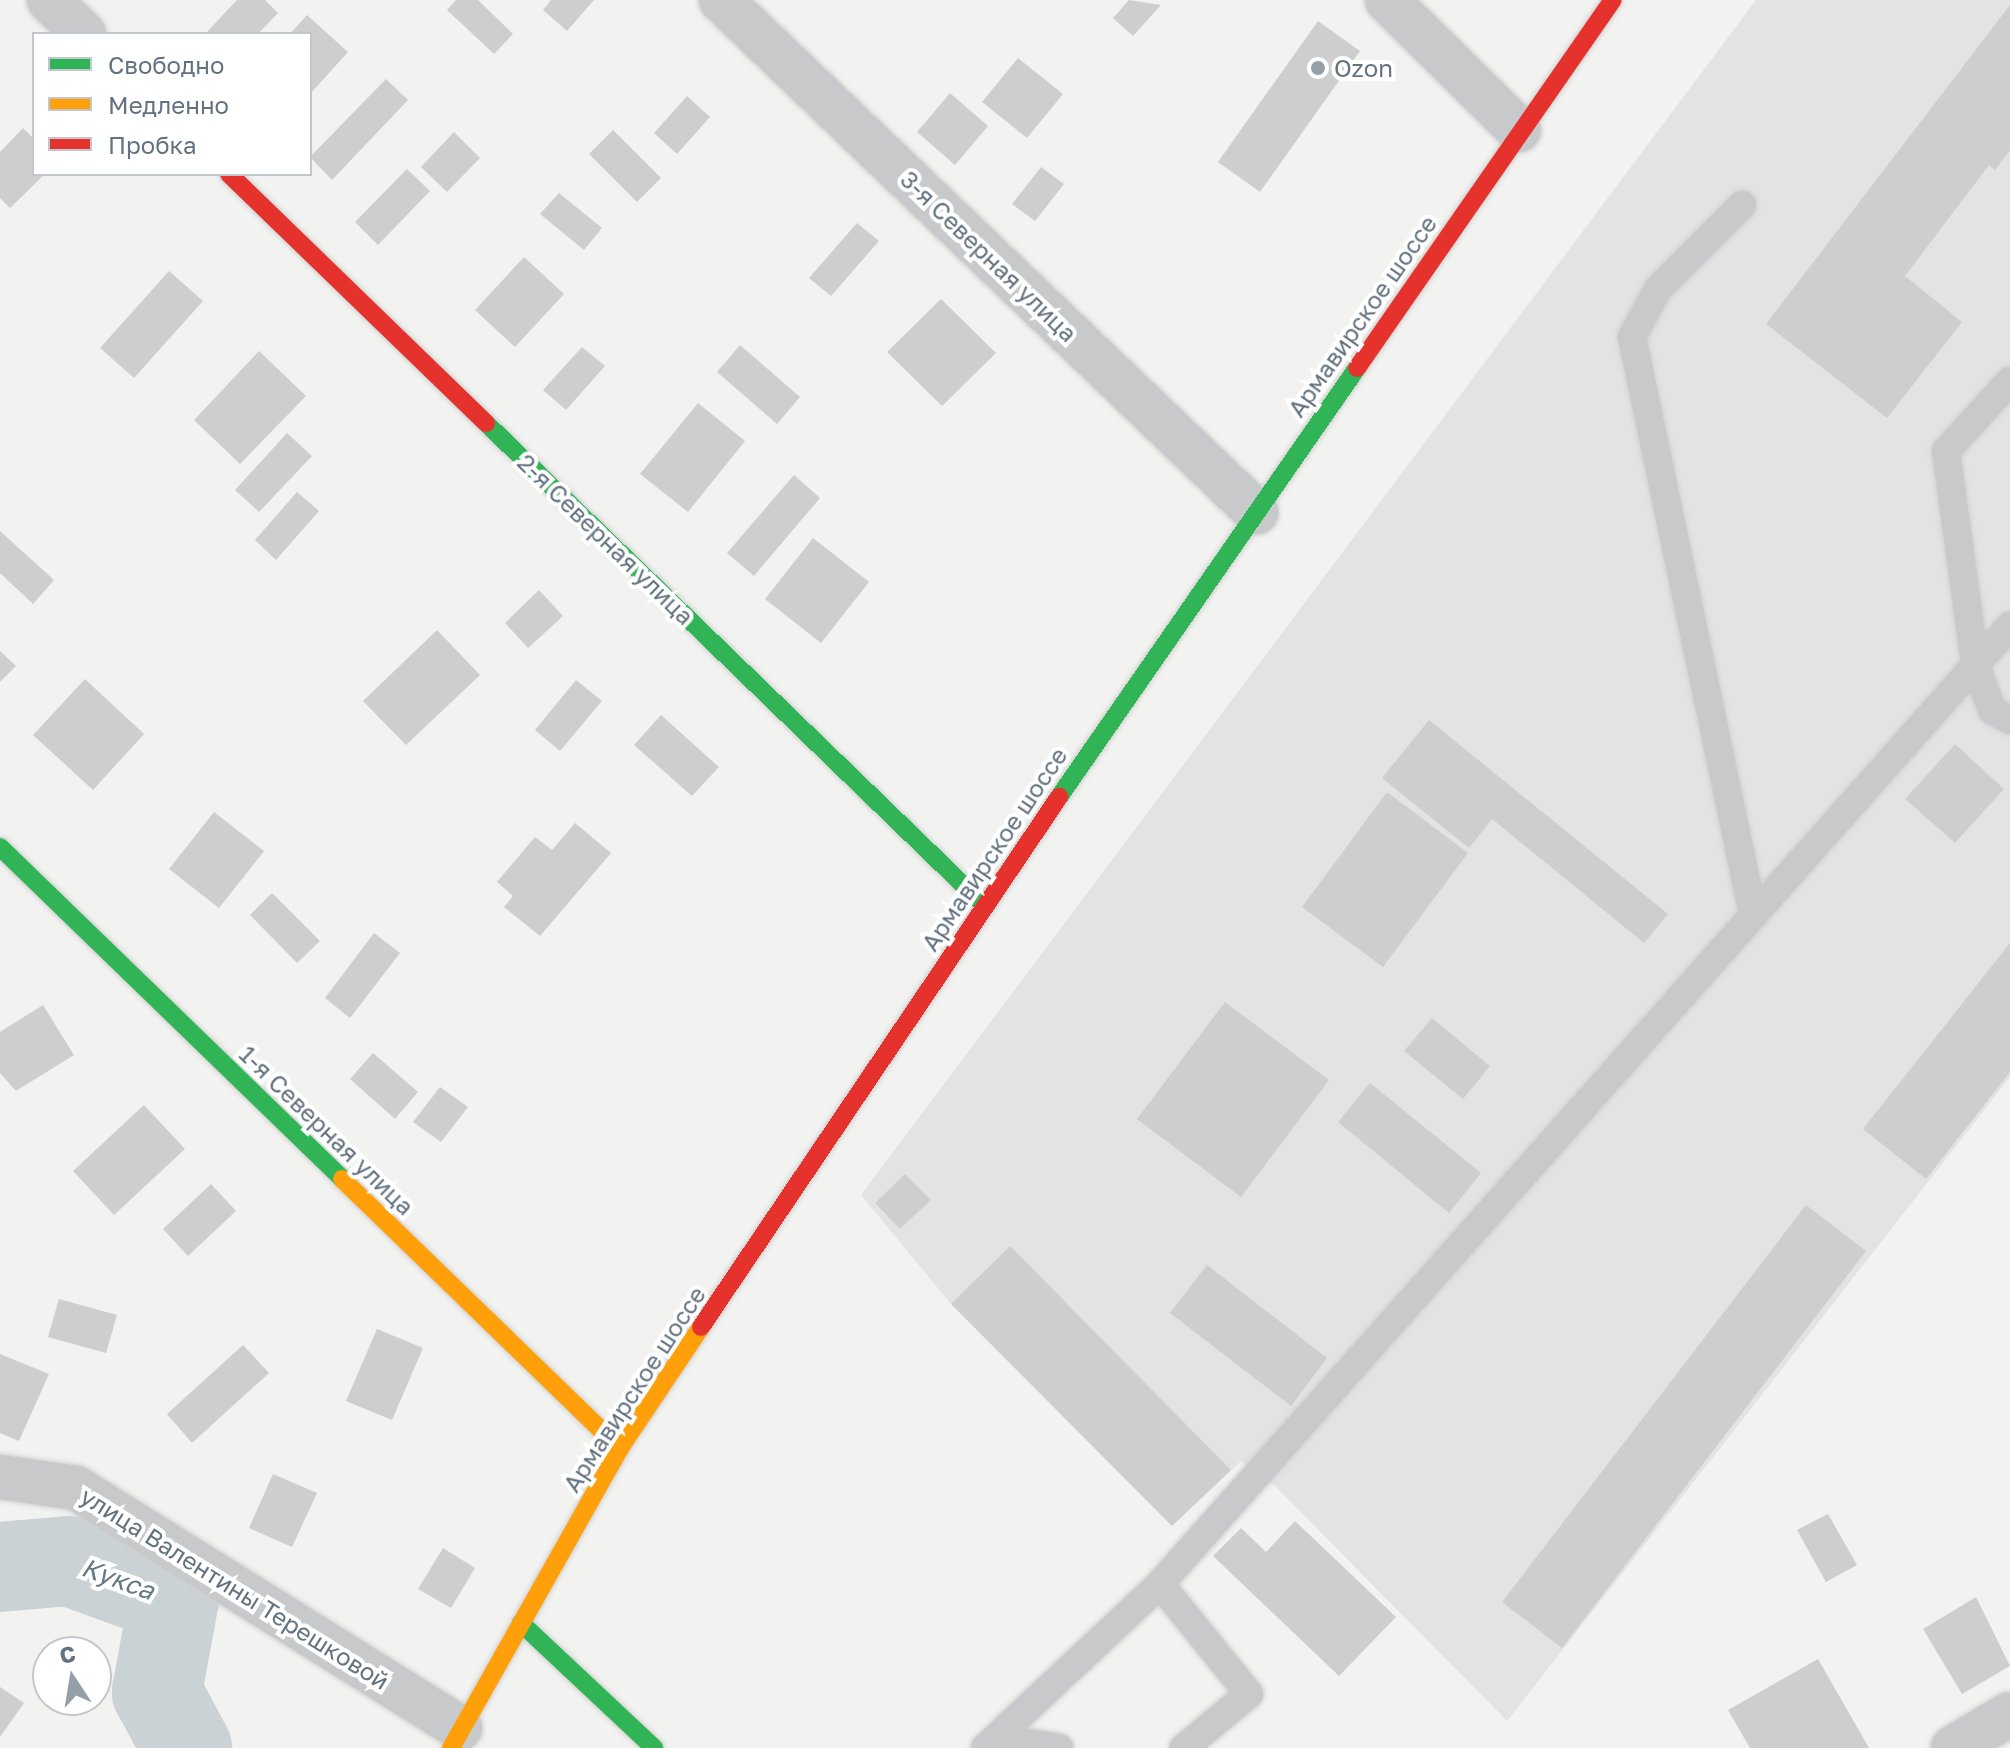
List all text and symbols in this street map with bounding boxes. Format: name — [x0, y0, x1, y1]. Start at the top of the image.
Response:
legend — [32, 32, 312, 176]
text: Свободно — [108, 50, 224, 79]
place label: Ozon — [1334, 54, 1393, 82]
marker: Ozon — [1309, 59, 1327, 77]
text: Медленно — [108, 90, 229, 119]
text: Пробка — [108, 130, 197, 159]
street label: 3-я Северная улица — [895, 165, 1083, 347]
street label: Армавирское шоссе — [1282, 210, 1442, 422]
street label: 2-я Северная улица — [512, 448, 700, 630]
street label: Армавирское шоссе — [915, 742, 1073, 956]
street label: 1-я Северная улица — [234, 1039, 420, 1221]
street label: Армавирское шоссе — [557, 1281, 711, 1497]
street label: улица Валентины Терешковой — [75, 1481, 395, 1695]
water label: Кукса — [77, 1552, 159, 1606]
north arrow — [32, 1636, 112, 1716]
text: С — [57, 1639, 78, 1669]

